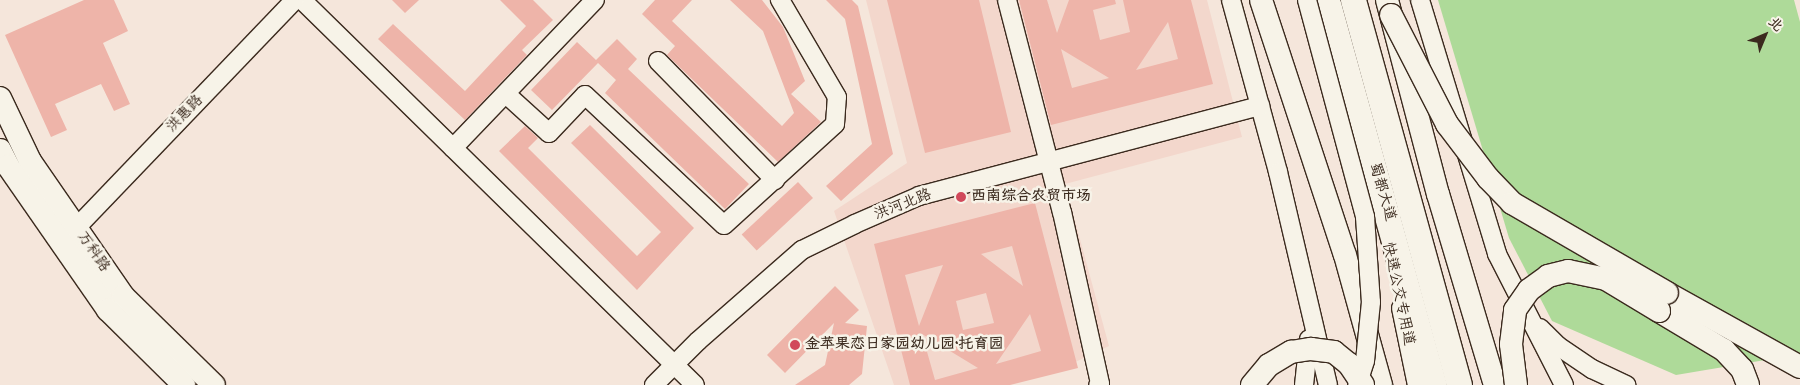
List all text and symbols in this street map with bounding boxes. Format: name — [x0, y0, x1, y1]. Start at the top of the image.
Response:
north arrow — [1740, 10, 1790, 60]
text: 北 — [1763, 12, 1788, 37]
street label: 洪惠路 — [163, 92, 207, 136]
street label: 蜀都大道 — [1365, 161, 1399, 223]
street label: 洪河北路 — [872, 186, 934, 224]
place label: 西南综合农贸市场 — [971, 188, 1091, 206]
marker: 西南综合农贸市场 — [955, 191, 967, 203]
street label: 万科路 — [73, 228, 113, 276]
street label: 快速公交专用道 — [1378, 241, 1418, 347]
place label: 金苹果恋日家园幼儿园·托育园 — [805, 336, 1004, 354]
marker: 金苹果恋日家园幼儿园·托育园 — [789, 339, 801, 351]

